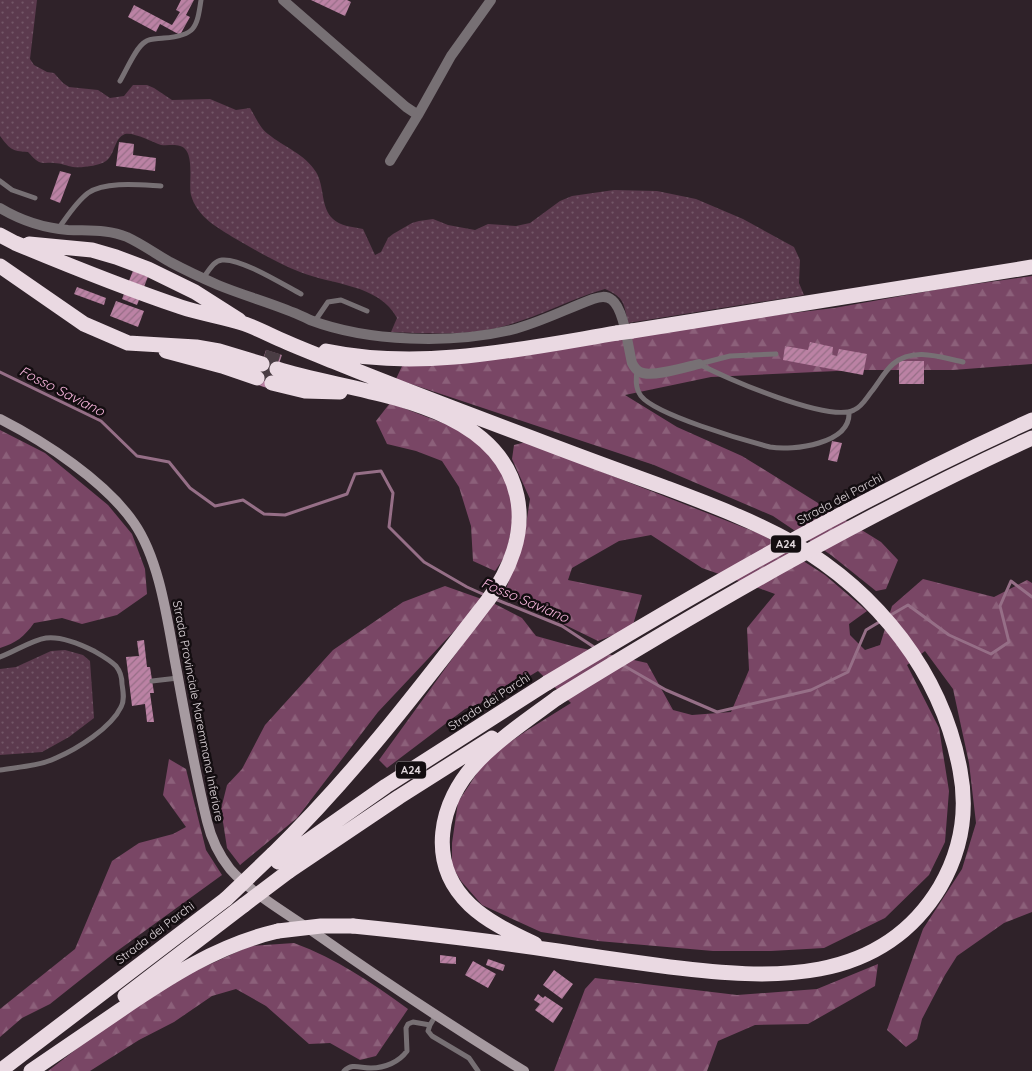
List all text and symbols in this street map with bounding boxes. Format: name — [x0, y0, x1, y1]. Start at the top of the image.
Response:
water label: Fosso Saviano — [16, 362, 108, 420]
street label: Strada dei Parchi — [794, 470, 885, 527]
road number: A24 — [771, 536, 801, 552]
water label: Fosso Saviano — [479, 574, 572, 627]
street label: Strada Provinciale Maremmana Inferiore — [170, 599, 227, 823]
street label: Strada dei Parchi — [445, 670, 532, 734]
road number: A24 — [396, 762, 426, 778]
street label: Strada dei Parchi — [112, 898, 197, 967]

